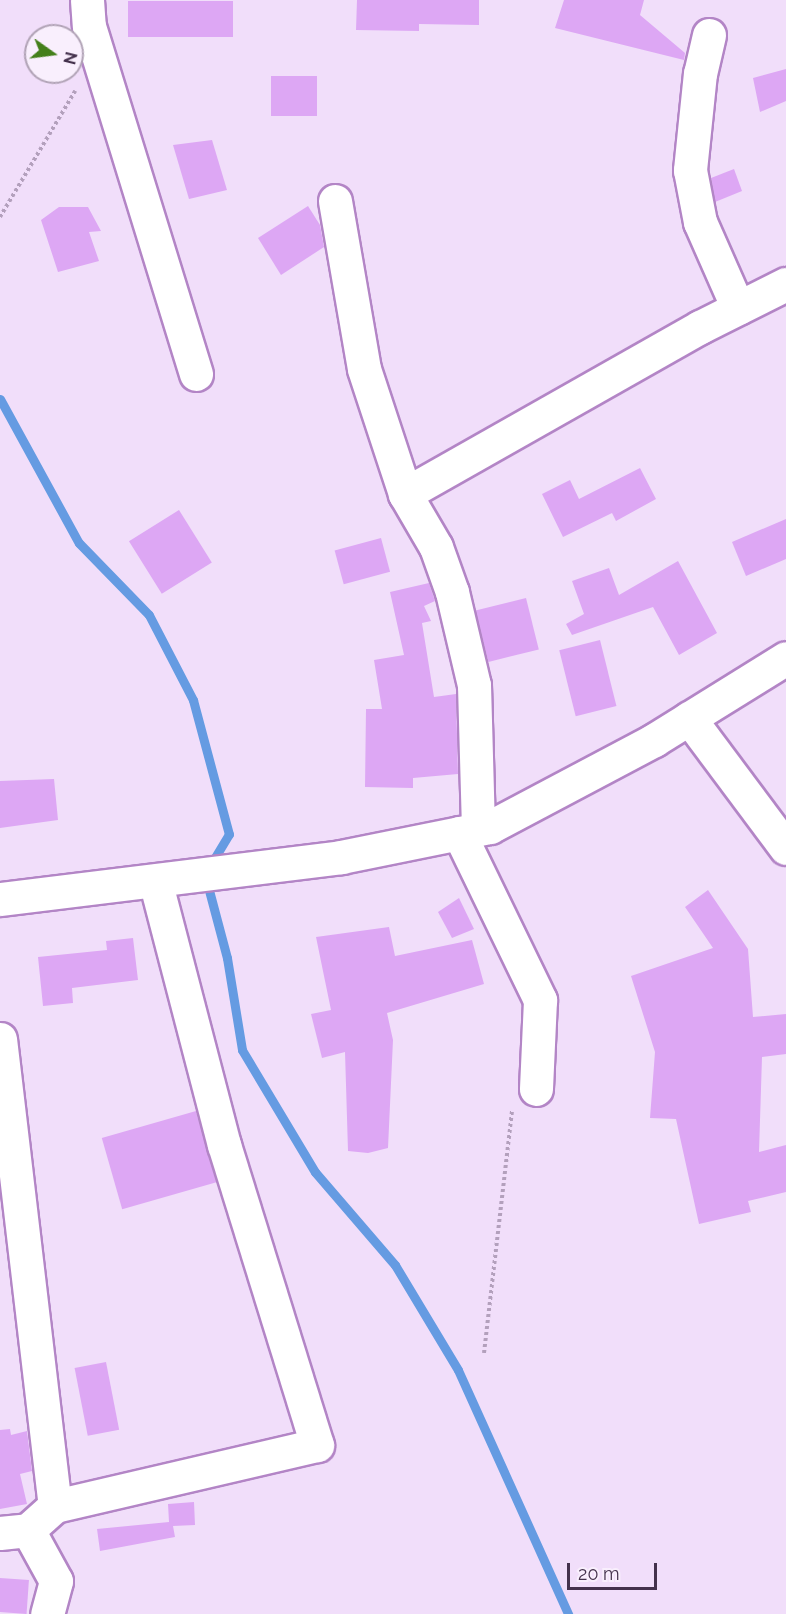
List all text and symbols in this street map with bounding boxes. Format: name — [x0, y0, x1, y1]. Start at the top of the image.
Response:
north arrow — [24, 24, 84, 84]
text: N — [59, 50, 81, 66]
scale bar — [570, 1551, 660, 1589]
text: 20 m — [578, 1563, 620, 1584]

